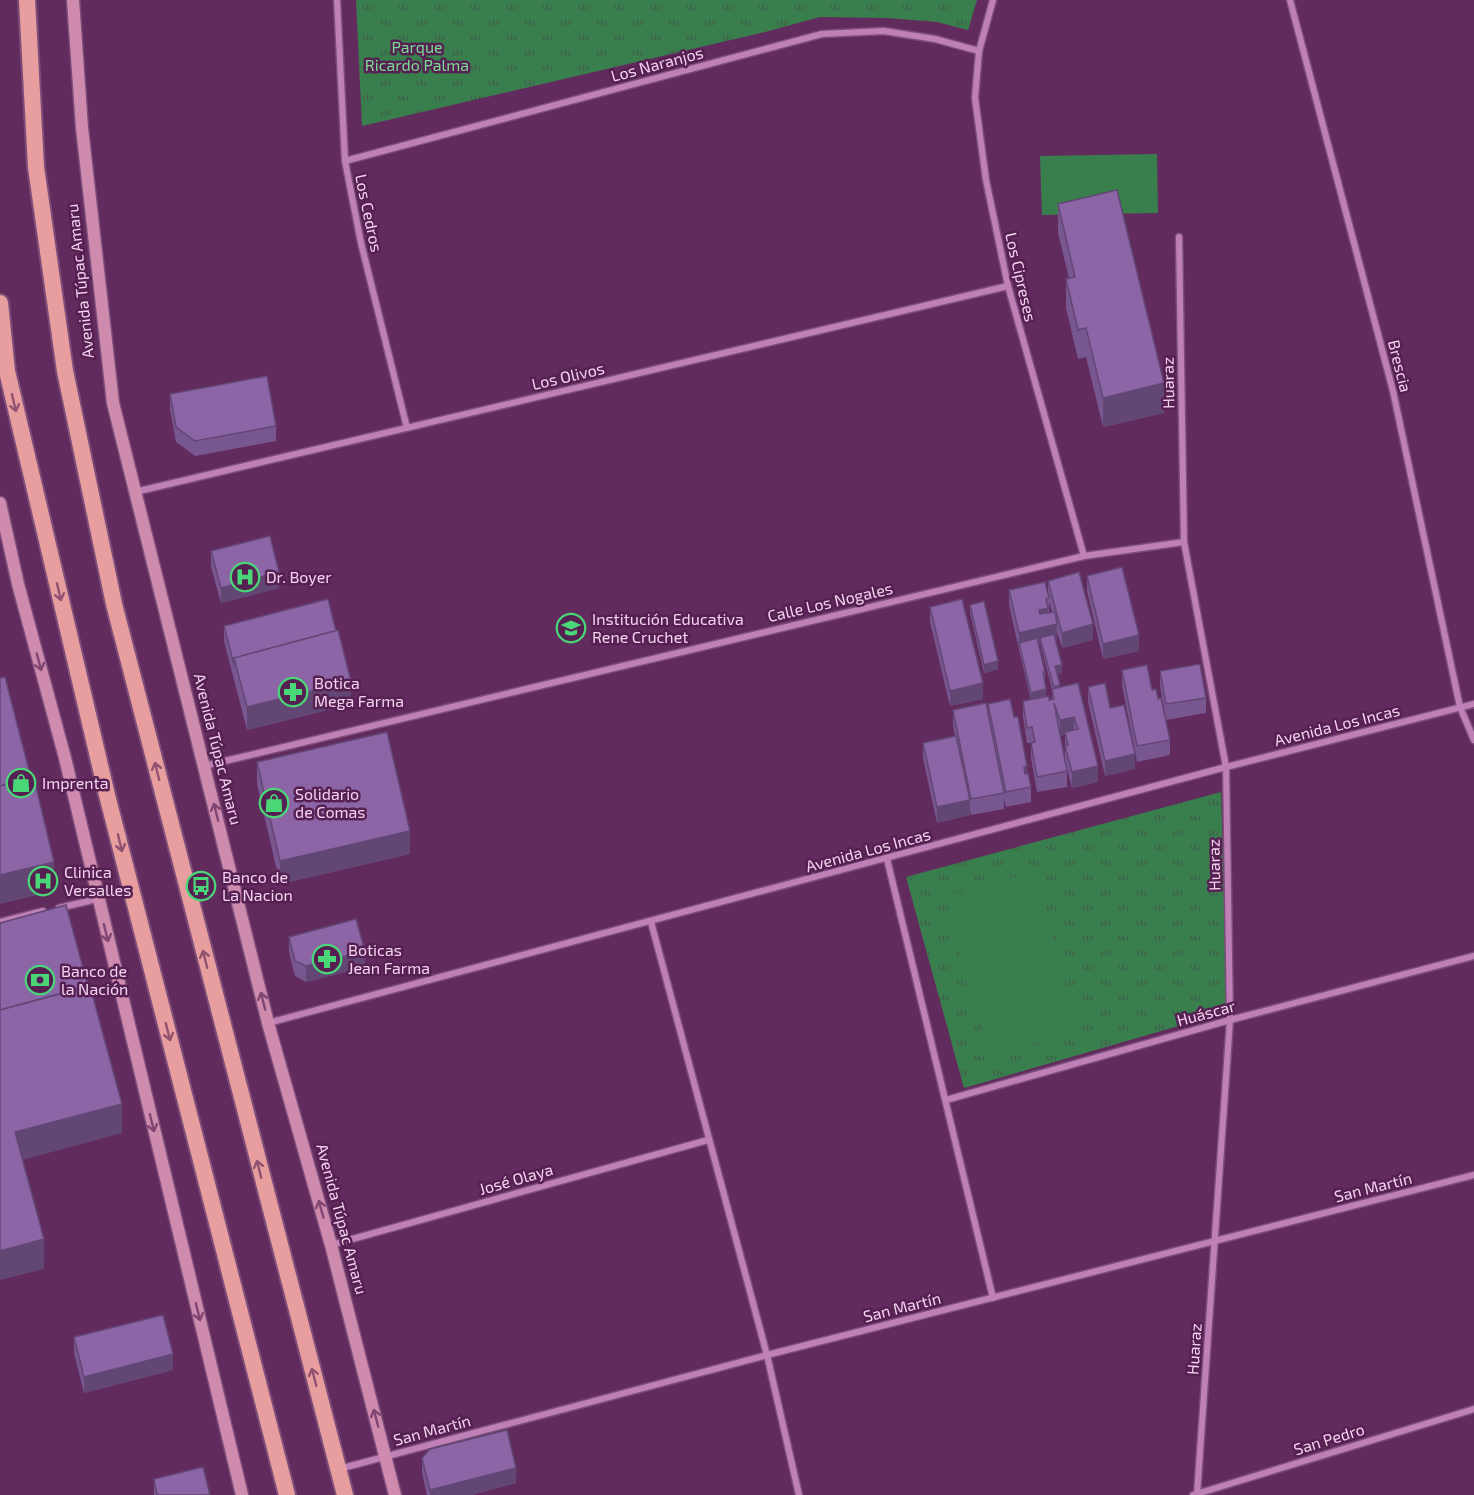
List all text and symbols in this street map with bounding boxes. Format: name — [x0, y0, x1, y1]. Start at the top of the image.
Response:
park label: Parque Ricardo Palma — [365, 37, 469, 74]
street label: Los Naranjos — [609, 42, 705, 86]
street label: Los Cedros — [352, 172, 387, 254]
street label: Avenida Túpac Amaru — [62, 203, 97, 359]
street label: Los Cipreses — [1002, 230, 1041, 323]
street label: Brescia — [1385, 338, 1416, 394]
street label: Huaraz — [1158, 357, 1177, 409]
street label: Los Olivos — [530, 358, 606, 393]
one-way arrow — [9, 393, 21, 412]
hospital icon: Dr. Boyer — [229, 561, 261, 593]
place label: Dr. Boyer — [266, 567, 332, 586]
street label: Calle Los Nogales — [765, 578, 894, 625]
one-way arrow — [54, 583, 66, 602]
place label: Institución Educativa Rene Cruchet — [592, 609, 744, 646]
school or university icon: Institución Educativa Rene Cruchet — [555, 612, 587, 644]
one-way arrow — [34, 652, 46, 671]
street label: Avenida Túpac Amaru — [190, 671, 246, 827]
place label: Botica Mega Farma — [314, 673, 404, 710]
pharmacy icon: Botica Mega Farma — [277, 676, 309, 708]
street label: Avenida Los Incas — [1272, 700, 1402, 749]
one-way arrow — [150, 761, 162, 780]
shop icon: Imprenta — [5, 767, 37, 799]
place label: Imprenta — [42, 773, 108, 792]
place label: Solidario de Comas — [295, 784, 365, 821]
shop icon: Solidario de Comas — [258, 787, 290, 819]
one-way arrow — [209, 803, 221, 822]
street label: Avenida Los Incas — [803, 824, 932, 875]
one-way arrow — [114, 833, 126, 852]
street label: Huaraz — [1204, 839, 1223, 891]
place label: Clinica Versalles — [64, 862, 131, 899]
hospital icon: Clinica Versalles — [27, 865, 59, 897]
place label: Banco de La Nacion — [222, 867, 293, 904]
bus stop icon: Banco de La Nacion — [185, 870, 217, 902]
one-way arrow — [100, 923, 112, 942]
place label: Boticas Jean Farma — [348, 940, 430, 977]
pharmacy icon: Boticas Jean Farma — [311, 943, 343, 975]
one-way arrow — [199, 950, 211, 969]
place label: Banco de la Nación — [61, 961, 128, 998]
bank icon: Banco de la Nación — [24, 964, 56, 996]
one-way arrow — [256, 992, 268, 1011]
street label: Huáscar — [1175, 995, 1238, 1029]
one-way arrow — [163, 1022, 175, 1041]
one-way arrow — [146, 1113, 158, 1132]
street label: Avenida Túpac Amaru — [313, 1141, 372, 1296]
one-way arrow — [253, 1159, 265, 1178]
street label: José Olaya — [477, 1159, 555, 1198]
street label: San Martín — [1332, 1168, 1414, 1205]
one-way arrow — [315, 1200, 326, 1219]
street label: San Martín — [861, 1288, 943, 1325]
one-way arrow — [192, 1302, 204, 1321]
street label: Huaraz — [1182, 1322, 1205, 1376]
one-way arrow — [308, 1368, 319, 1387]
one-way arrow — [370, 1409, 381, 1428]
street label: San Martín — [391, 1410, 473, 1449]
street label: San Pedro — [1291, 1419, 1367, 1458]

